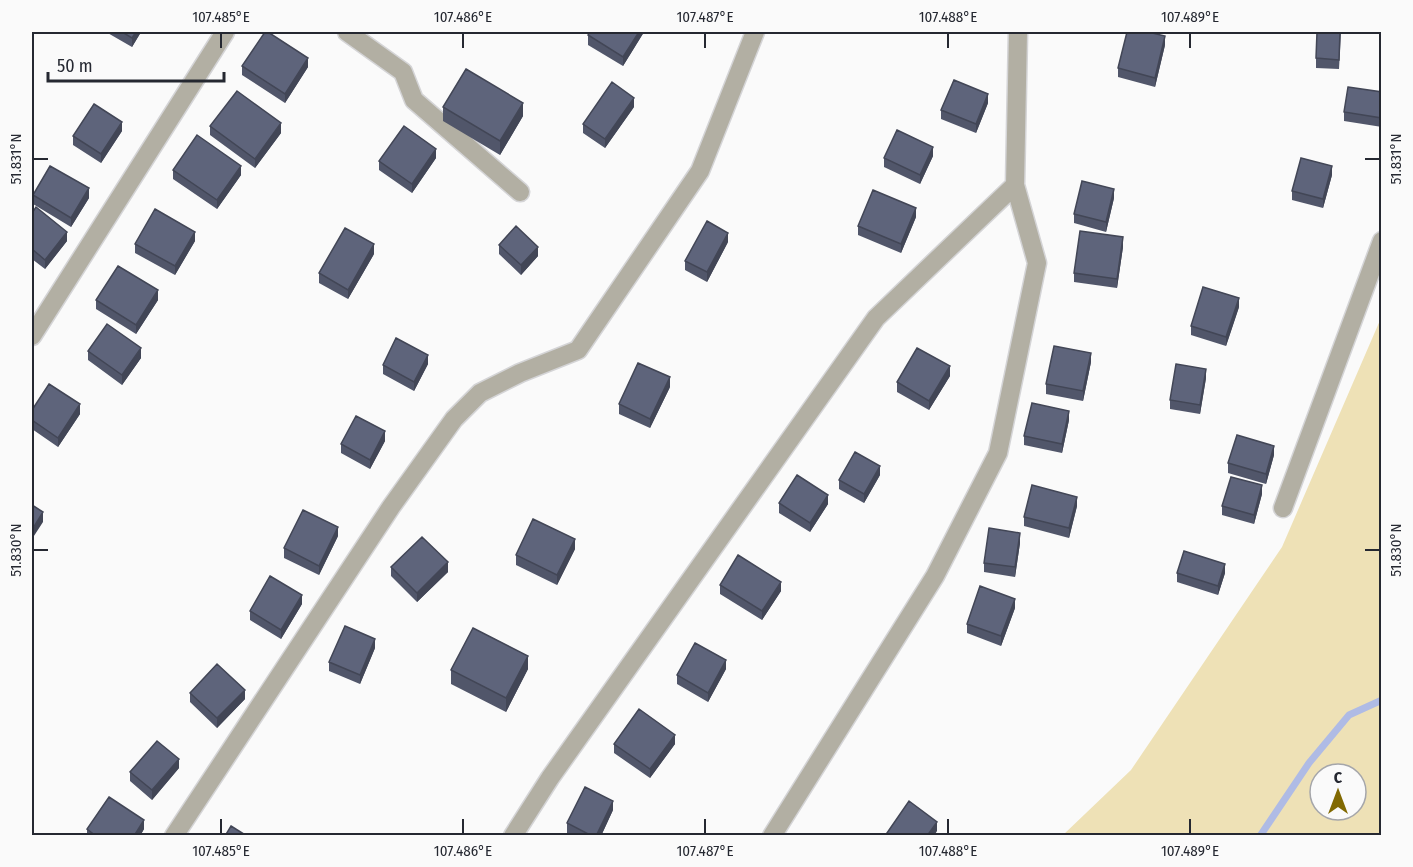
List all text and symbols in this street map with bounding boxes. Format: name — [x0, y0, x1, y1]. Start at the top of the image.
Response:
text: 107.485°E — [192, 8, 250, 26]
text: 107.486°E — [434, 8, 492, 26]
text: 107.487°E — [676, 8, 734, 26]
text: 107.488°E — [919, 8, 977, 26]
text: 107.489°E — [1161, 8, 1219, 26]
scale bar — [48, 45, 224, 83]
text: 50 m — [57, 55, 93, 77]
text: 51.831°N — [7, 133, 25, 185]
text: 51.831°N — [1387, 133, 1405, 185]
text: 51.830°N — [7, 523, 25, 577]
text: 51.830°N — [1387, 523, 1405, 577]
north arrow — [1308, 762, 1368, 822]
text: С — [1334, 768, 1343, 787]
text: 107.485°E — [192, 842, 250, 860]
text: 107.486°E — [434, 842, 492, 860]
text: 107.487°E — [676, 842, 734, 860]
text: 107.488°E — [919, 842, 977, 860]
text: 107.489°E — [1161, 842, 1219, 860]

